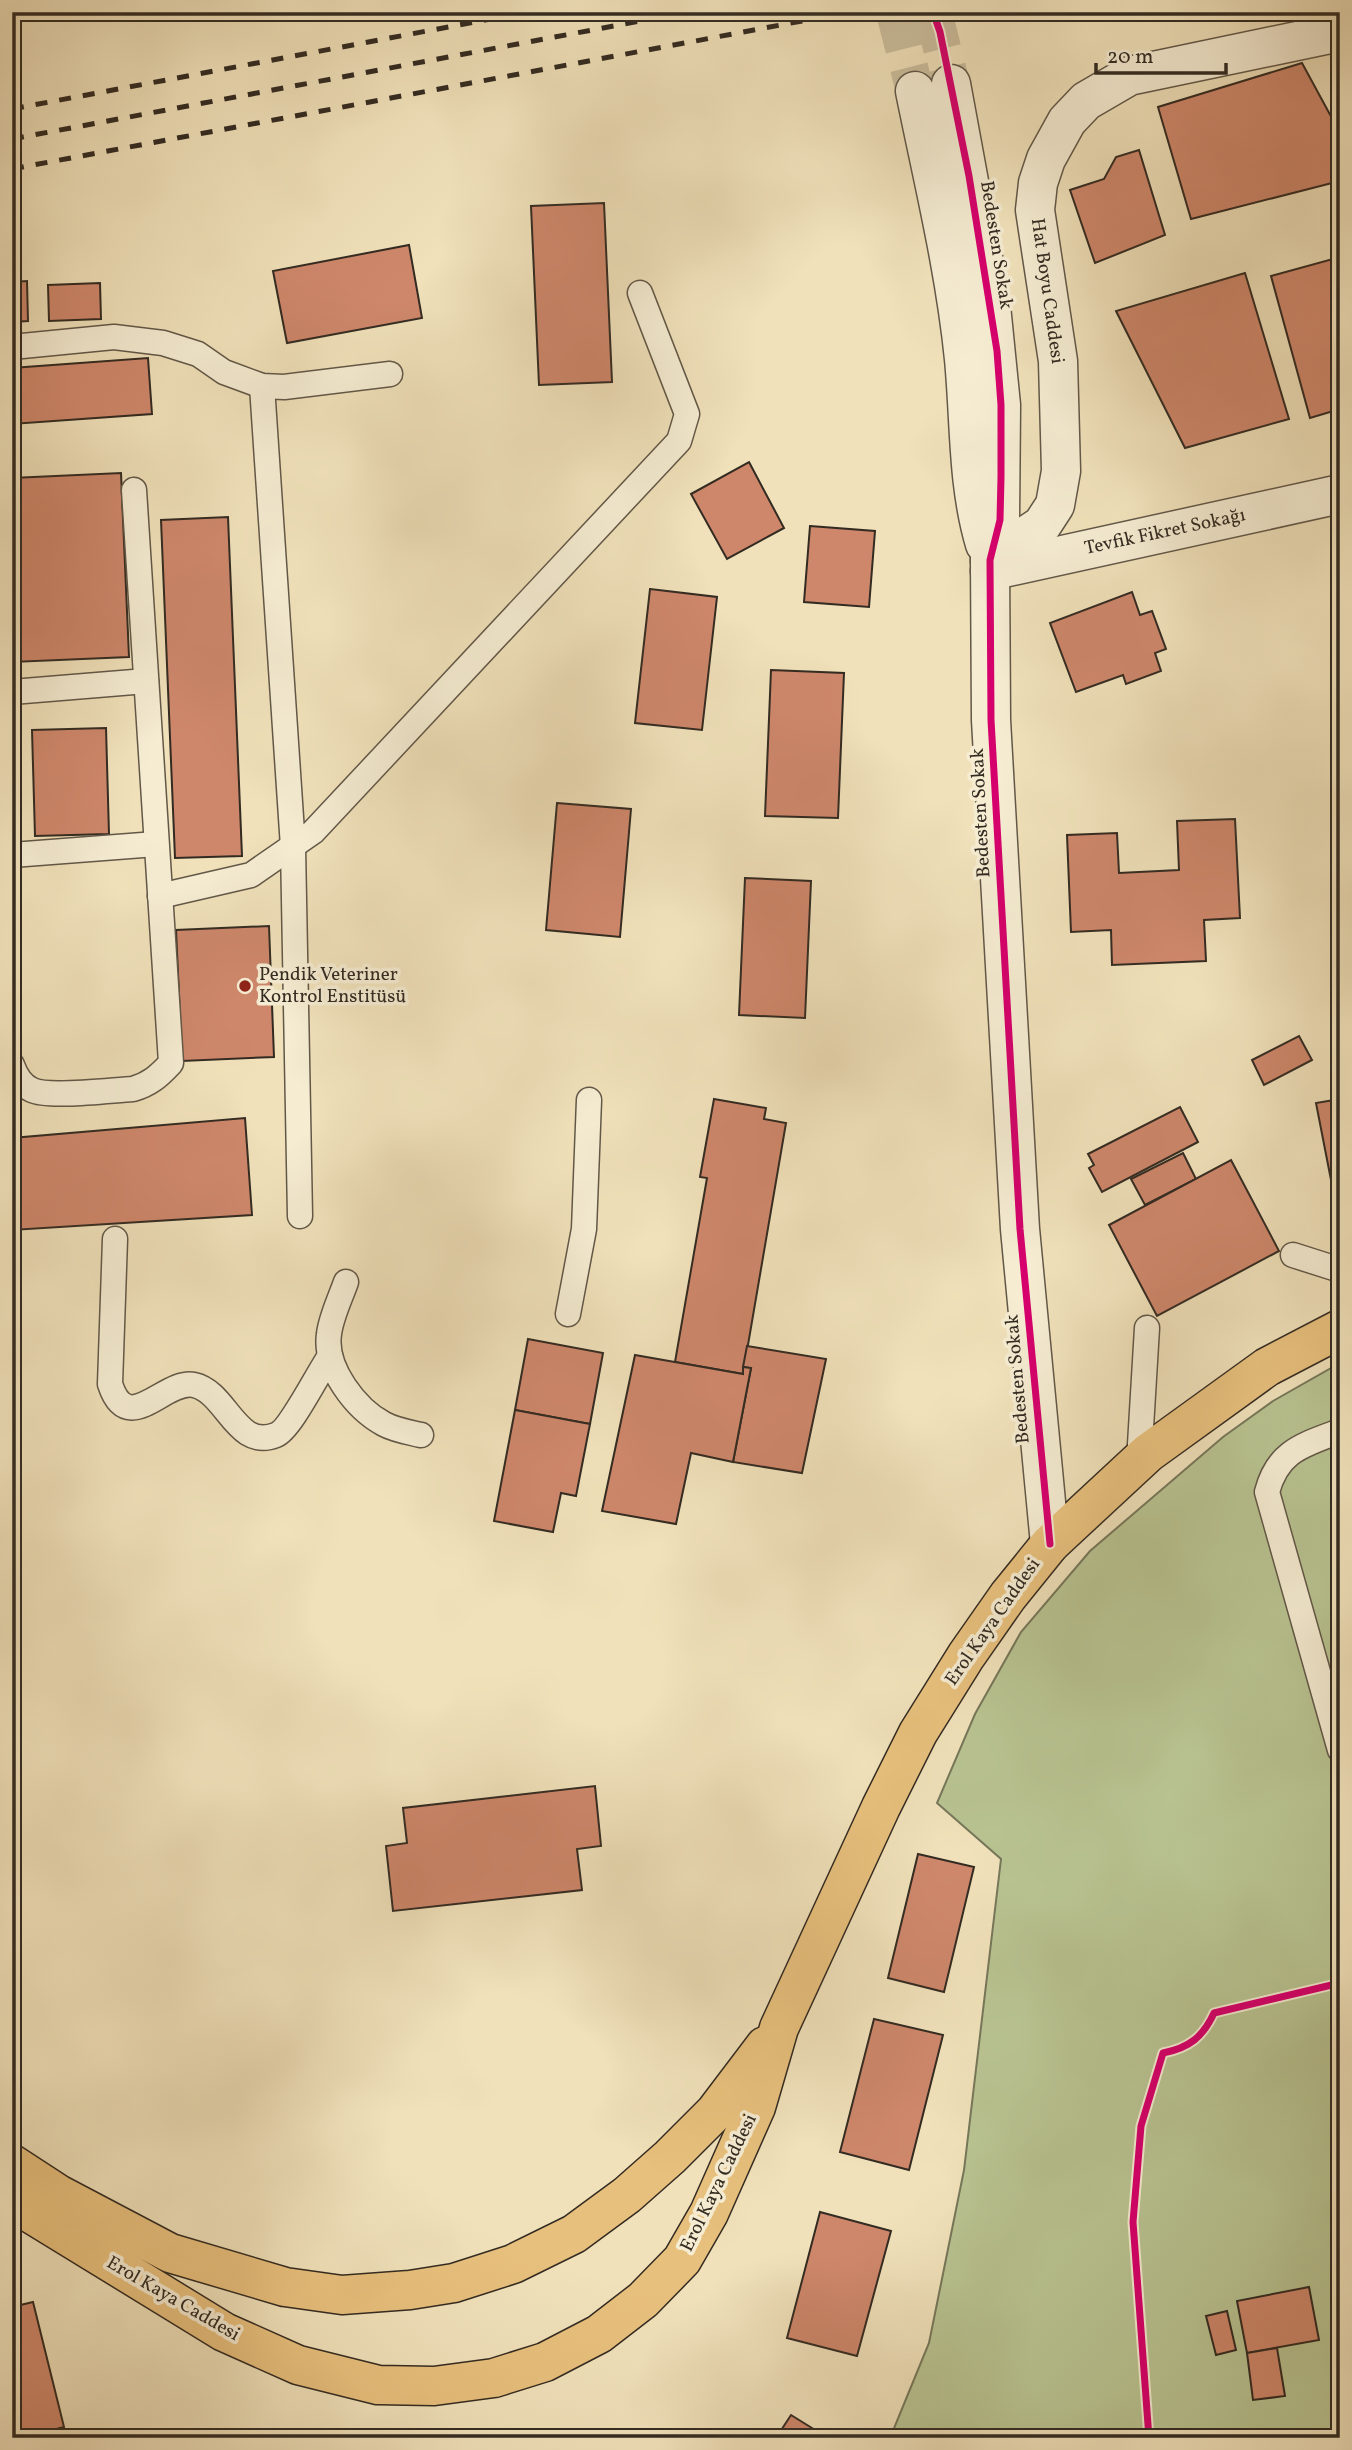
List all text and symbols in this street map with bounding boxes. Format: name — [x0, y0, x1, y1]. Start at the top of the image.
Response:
scale bar — [1096, 32, 1226, 76]
text: 20 m — [1107, 43, 1153, 72]
street label: Bedesten Sokak — [973, 179, 1019, 311]
street label: Hat Boyu Caddesi — [1024, 217, 1070, 366]
street label: Tevfik Fikret Sokağı — [1082, 502, 1248, 562]
street label: Bedesten Sokak — [965, 747, 997, 879]
place label: Pendik Veteriner Kontrol Enstitüsü — [259, 962, 406, 1010]
marker: Pendik Veteriner Kontrol Enstitüsü — [237, 978, 253, 994]
street label: Bedesten Sokak — [999, 1313, 1037, 1445]
street label: Erol Kaya Caddesi — [939, 1553, 1047, 1691]
street label: Erol Kaya Caddesi — [674, 2110, 764, 2256]
street label: Erol Kaya Caddesi — [101, 2250, 245, 2348]

